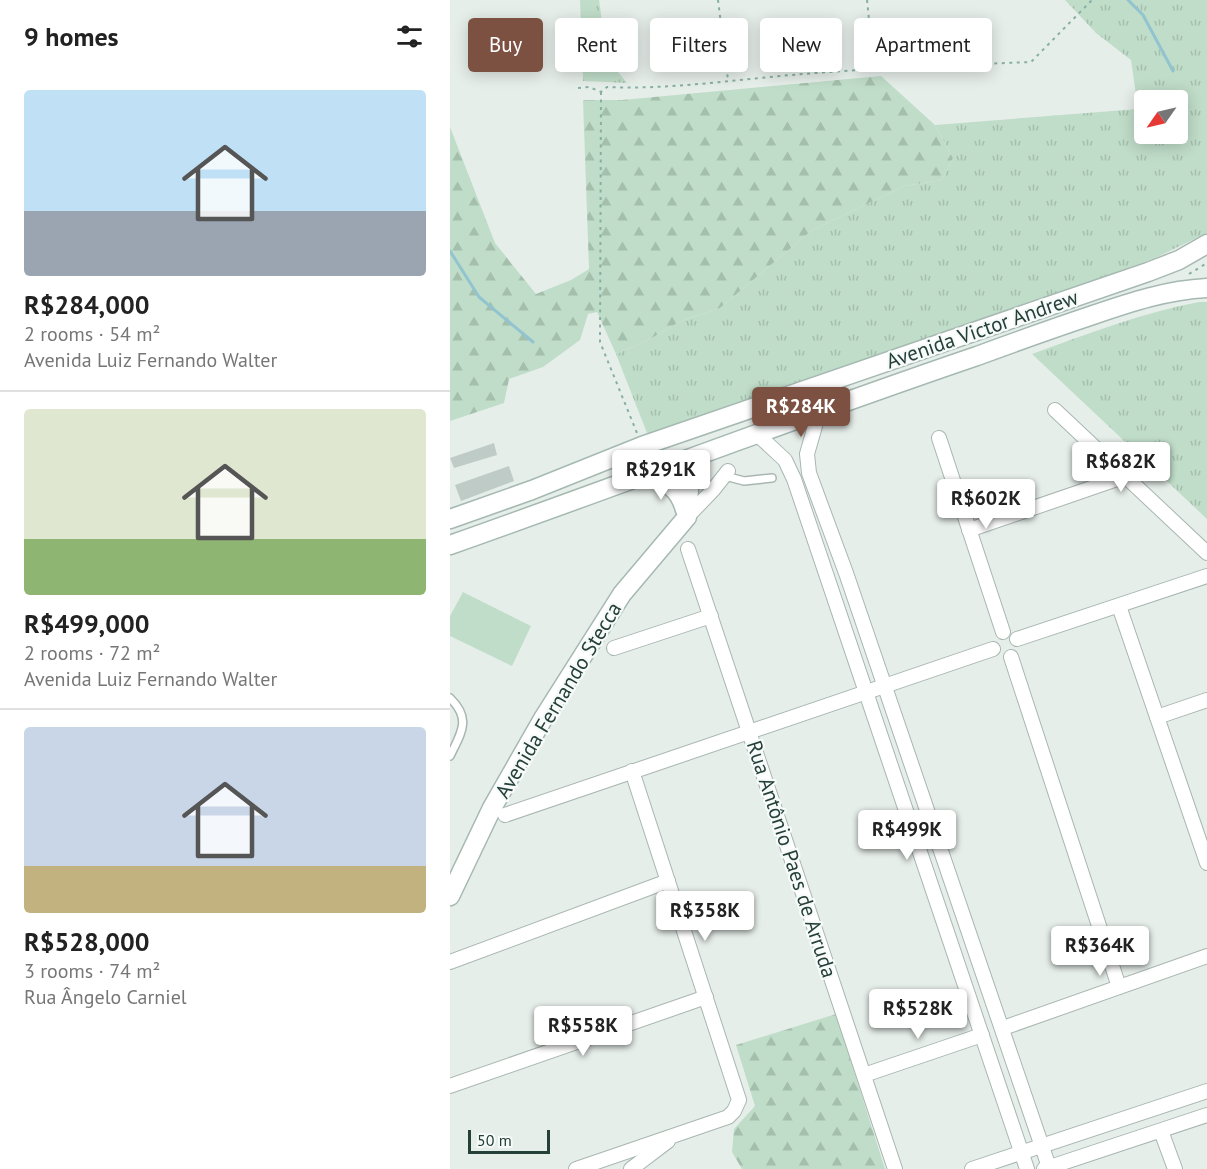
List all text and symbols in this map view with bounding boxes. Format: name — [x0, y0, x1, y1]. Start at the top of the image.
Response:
chip: Buy — [468, 18, 543, 72]
chip: Rent — [555, 18, 638, 72]
chip: Filters — [650, 18, 748, 72]
chip: New — [760, 18, 842, 72]
chip: Apartment — [854, 18, 992, 72]
text: 9 homes — [24, 20, 119, 53]
icon: filters — [393, 20, 426, 53]
north arrow — [1134, 90, 1188, 144]
map controls — [1134, 90, 1188, 144]
icon: home — [171, 129, 279, 237]
street label: Avenida Victor Andrew — [882, 283, 1082, 375]
text: R$284,000 — [24, 288, 149, 321]
text: 2 rooms · 54 m² — [24, 321, 160, 347]
text: Avenida Luiz Fernando Walter — [24, 347, 277, 373]
pin: R$284K — [752, 387, 850, 438]
text: R$284K — [766, 393, 836, 419]
pin: R$682K — [1072, 442, 1170, 493]
icon: home — [171, 448, 279, 556]
text: R$682K — [1086, 448, 1156, 474]
pin: R$291K — [612, 450, 710, 501]
text: R$291K — [626, 456, 696, 482]
pin: R$602K — [937, 479, 1035, 530]
text: R$602K — [951, 485, 1021, 511]
street label: Avenida Fernando Stecca — [489, 597, 627, 803]
text: R$499,000 — [24, 607, 149, 640]
text: 2 rooms · 72 m² — [24, 640, 160, 666]
text: Avenida Luiz Fernando Walter — [24, 666, 277, 692]
street label: Rua Antônio Paes de Arruda — [741, 737, 843, 981]
icon: home — [171, 766, 279, 874]
pin: R$499K — [858, 810, 956, 861]
text: R$499K — [872, 816, 942, 842]
pin: R$358K — [656, 891, 754, 942]
text: R$358K — [670, 897, 740, 923]
text: R$528,000 — [24, 925, 149, 958]
pin: R$364K — [1051, 926, 1149, 977]
text: R$364K — [1065, 932, 1135, 958]
text: 3 rooms · 74 m² — [24, 958, 160, 984]
text: Rua Ângelo Carniel — [24, 984, 187, 1010]
pin: R$528K — [869, 989, 967, 1040]
text: R$528K — [883, 995, 953, 1021]
pin: R$558K — [534, 1006, 632, 1057]
text: R$558K — [548, 1012, 618, 1038]
scale bar — [468, 1127, 550, 1154]
text: 50 m — [477, 1130, 512, 1150]

